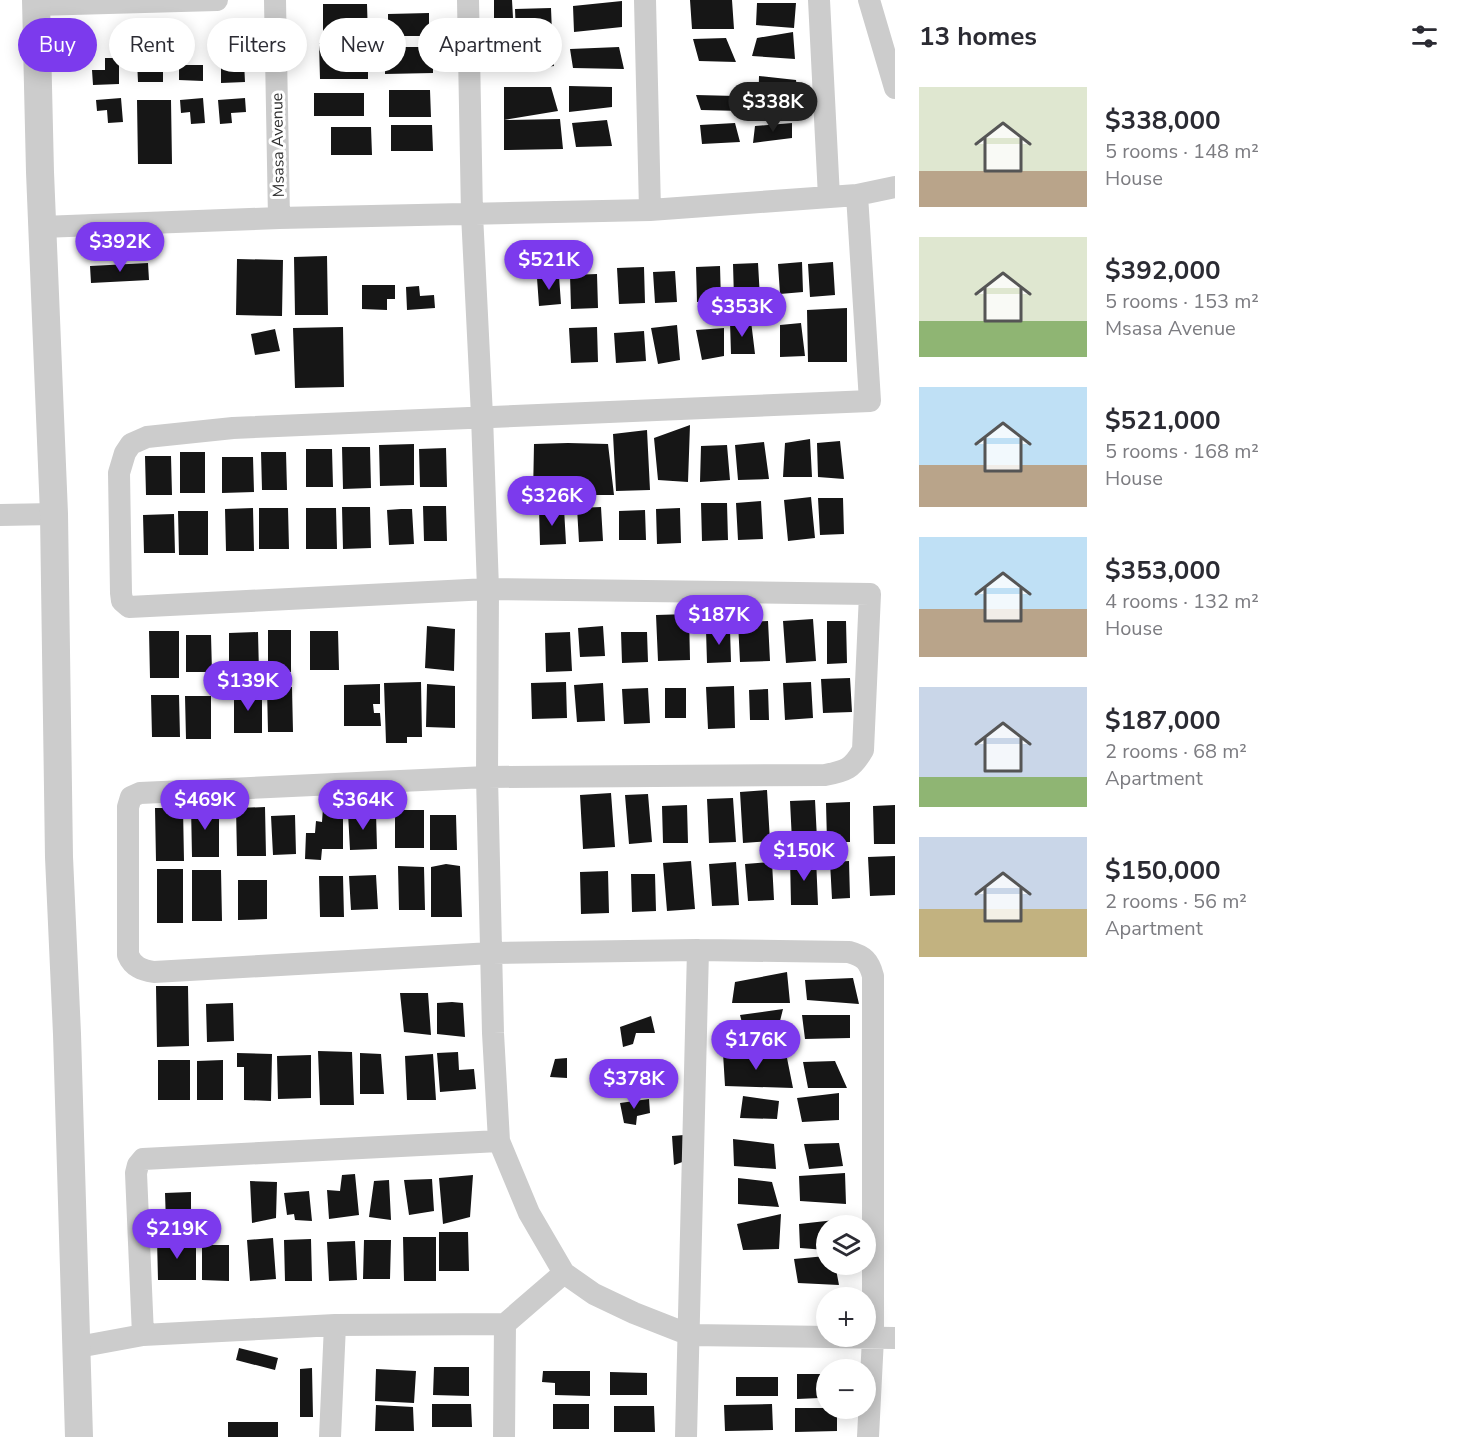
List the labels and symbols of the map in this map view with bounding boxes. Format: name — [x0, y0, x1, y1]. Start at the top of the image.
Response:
pin: $338K — [731, 82, 815, 133]
street label: Msasa Avenue — [266, 93, 290, 197]
pin: $392K — [78, 222, 162, 273]
pin: $521K — [507, 240, 591, 291]
pin: $353K — [700, 287, 784, 338]
pin: $326K — [510, 476, 594, 527]
pin: $187K — [677, 595, 761, 646]
pin: $139K — [206, 661, 290, 712]
pin: $469K — [163, 780, 247, 831]
pin: $364K — [321, 780, 405, 831]
pin: $150K — [762, 831, 846, 882]
pin: $176K — [714, 1020, 798, 1071]
pin: $378K — [592, 1059, 676, 1110]
pin: $219K — [135, 1209, 219, 1260]

